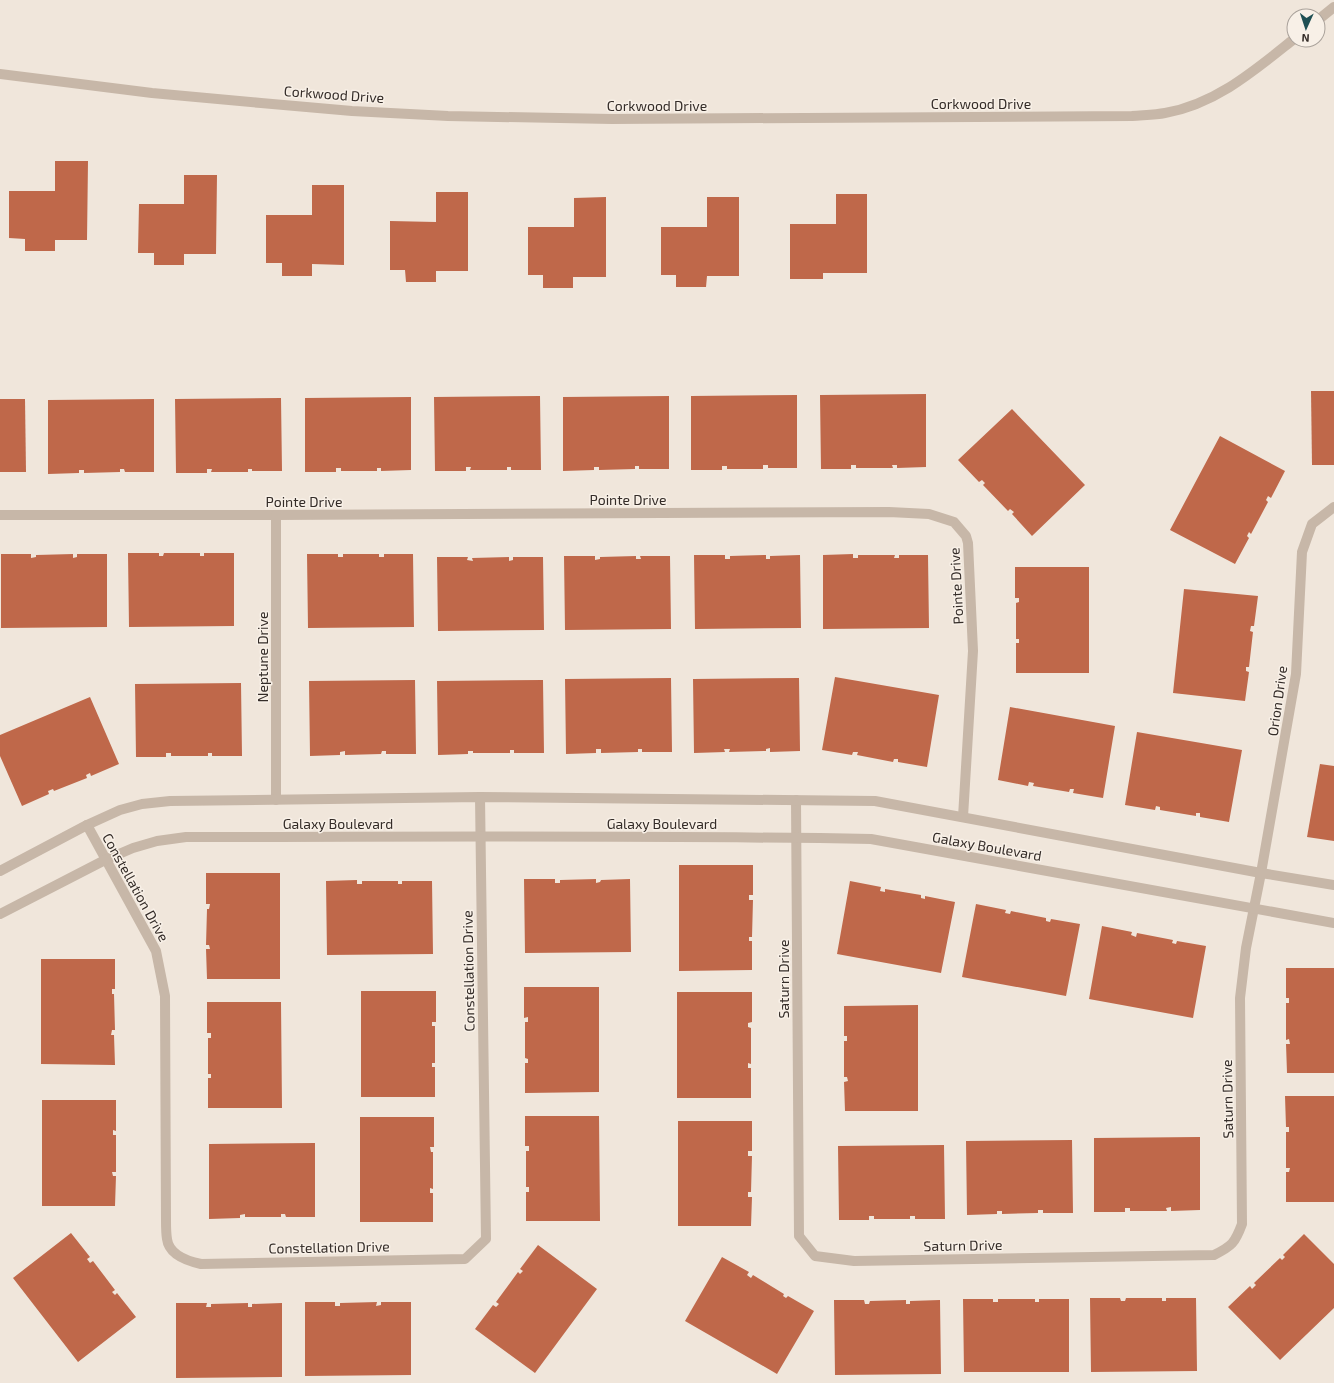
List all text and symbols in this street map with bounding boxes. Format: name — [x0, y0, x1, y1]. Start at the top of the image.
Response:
north arrow — [1286, 8, 1326, 48]
text: N — [1301, 32, 1310, 45]
street label: Corkwood Drive — [283, 82, 385, 106]
street label: Corkwood Drive — [931, 95, 1031, 112]
street label: Corkwood Drive — [607, 97, 707, 114]
street label: Pointe Drive — [590, 491, 666, 508]
street label: Pointe Drive — [266, 493, 342, 510]
street label: Pointe Drive — [945, 547, 967, 625]
street label: Neptune Drive — [254, 612, 271, 702]
street label: Orion Drive — [1264, 665, 1290, 737]
street label: Galaxy Boulevard — [283, 815, 393, 832]
street label: Galaxy Boulevard — [607, 815, 717, 832]
street label: Galaxy Boulevard — [931, 828, 1043, 864]
street label: Constellation Drive — [99, 830, 173, 944]
street label: Constellation Drive — [458, 910, 478, 1032]
street label: Saturn Drive — [775, 940, 792, 1018]
street label: Saturn Drive — [1218, 1059, 1236, 1139]
street label: Saturn Drive — [923, 1236, 1003, 1254]
street label: Constellation Drive — [268, 1237, 390, 1257]

